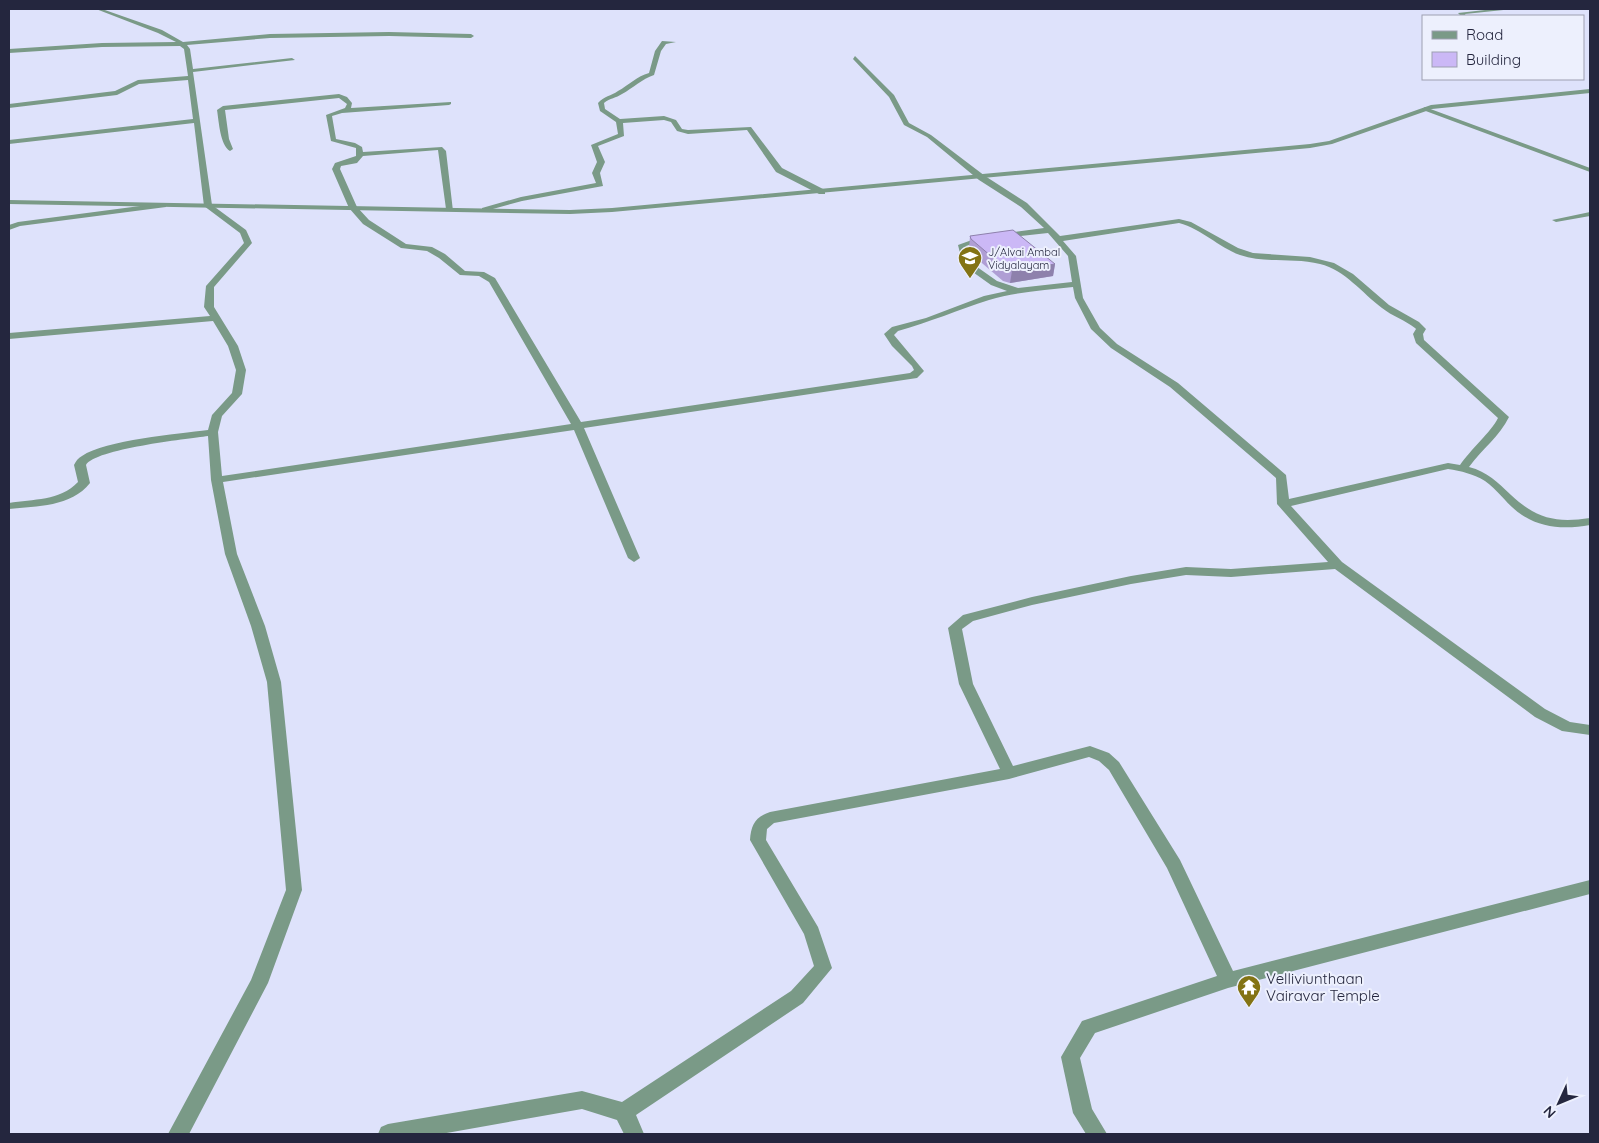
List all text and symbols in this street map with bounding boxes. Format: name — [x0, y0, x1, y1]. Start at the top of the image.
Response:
legend — [1422, 15, 1584, 80]
text: Road — [1466, 25, 1503, 44]
text: Building — [1466, 50, 1521, 69]
school or university icon: J/Alvai Ambal Vidyalayam — [957, 245, 983, 279]
place label: J/Alvai Ambal Vidyalayam — [988, 245, 1060, 272]
place label: Velliviunthaan Vairavar Temple — [1266, 969, 1380, 1005]
temple icon: Velliviunthaan Vairavar Temple — [1236, 974, 1262, 1008]
north arrow — [1534, 1078, 1584, 1128]
text: N — [1540, 1102, 1560, 1122]

